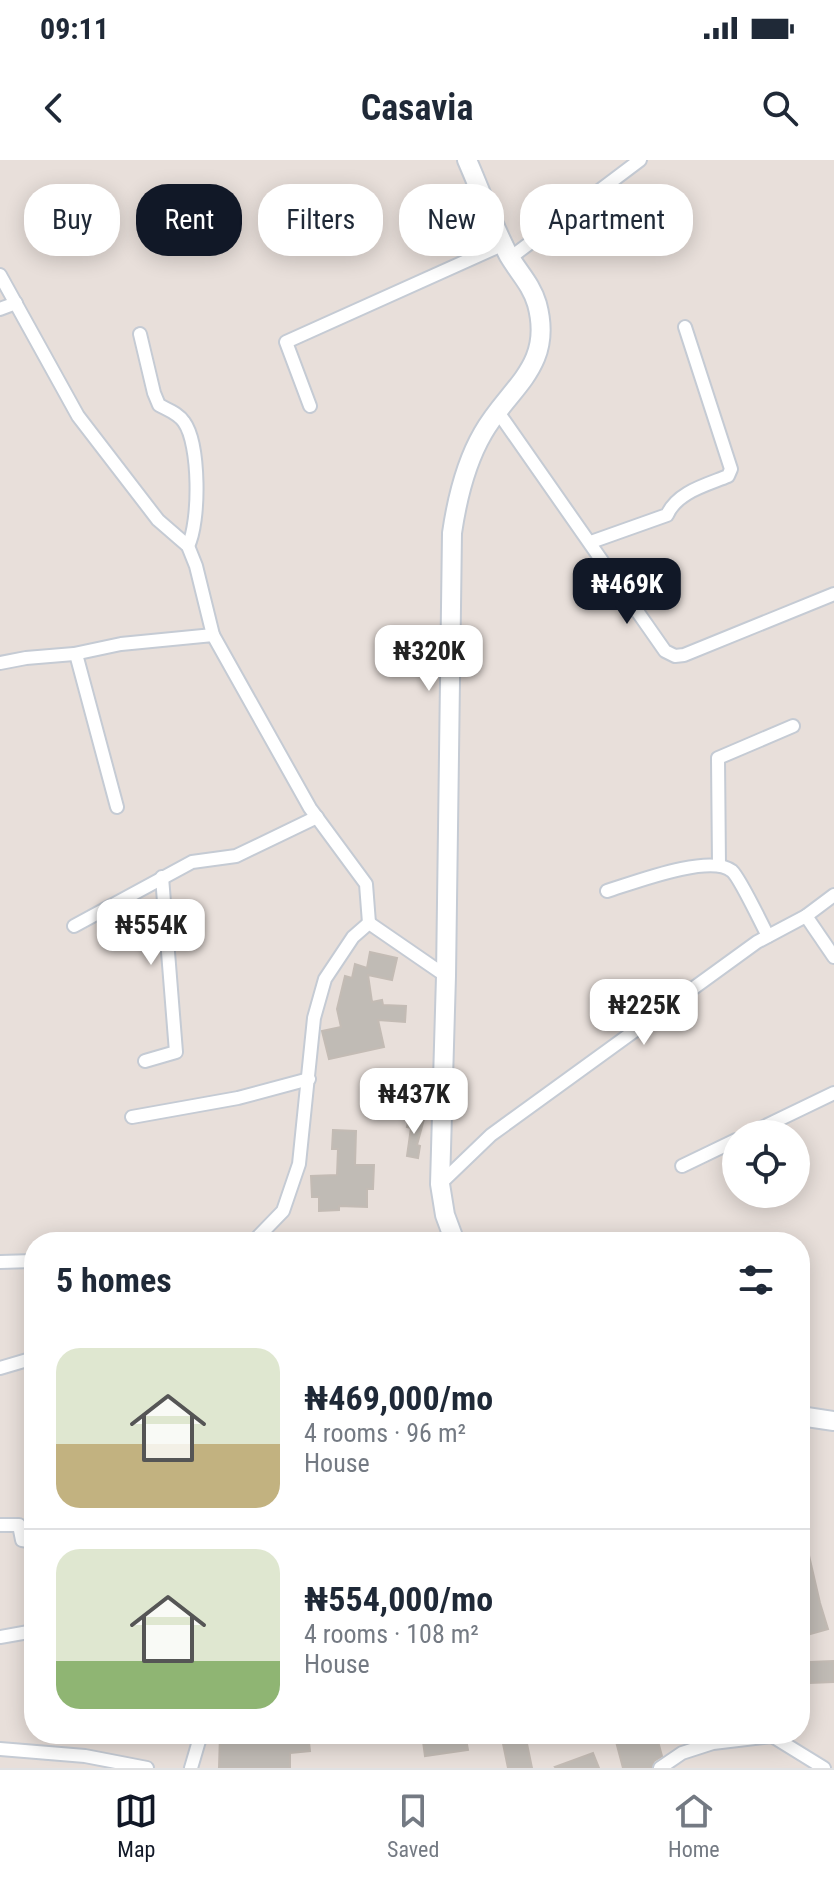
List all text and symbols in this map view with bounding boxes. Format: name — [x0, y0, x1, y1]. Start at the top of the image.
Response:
text: 09:11 — [40, 11, 109, 46]
icon: back — [32, 86, 76, 130]
icon: search — [758, 86, 802, 130]
text: Casavia — [361, 87, 473, 129]
chip: Buy — [24, 184, 120, 256]
chip: Rent — [136, 184, 242, 256]
chip: Filters — [258, 184, 383, 256]
chip: New — [399, 184, 504, 256]
chip: Apartment — [520, 184, 693, 256]
pin: ₦469K — [571, 558, 683, 626]
text: ₦469K — [591, 569, 663, 599]
pin: ₦320K — [373, 625, 485, 693]
text: ₦320K — [393, 636, 465, 666]
pin: ₦554K — [95, 899, 207, 967]
text: ₦554K — [115, 910, 187, 940]
pin: ₦225K — [588, 979, 700, 1047]
text: ₦225K — [608, 990, 680, 1020]
pin: ₦437K — [358, 1068, 470, 1136]
text: ₦437K — [378, 1079, 450, 1109]
map controls — [722, 1120, 810, 1208]
button: locate — [722, 1120, 810, 1208]
icon: filters — [734, 1258, 778, 1302]
text: 5 homes — [56, 1260, 172, 1300]
text: ₦469,000/mo — [304, 1378, 493, 1418]
icon: home — [120, 1380, 216, 1476]
text: 4 rooms · 96 m² — [304, 1418, 466, 1448]
text: House — [304, 1448, 370, 1478]
text: ₦554,000/mo — [304, 1579, 493, 1619]
icon: home — [120, 1581, 216, 1677]
text: 4 rooms · 108 m² — [304, 1619, 479, 1649]
text: House — [304, 1649, 370, 1679]
tab: Map — [114, 1789, 158, 1862]
tab: Saved — [387, 1789, 439, 1862]
tab: Home — [668, 1789, 720, 1862]

